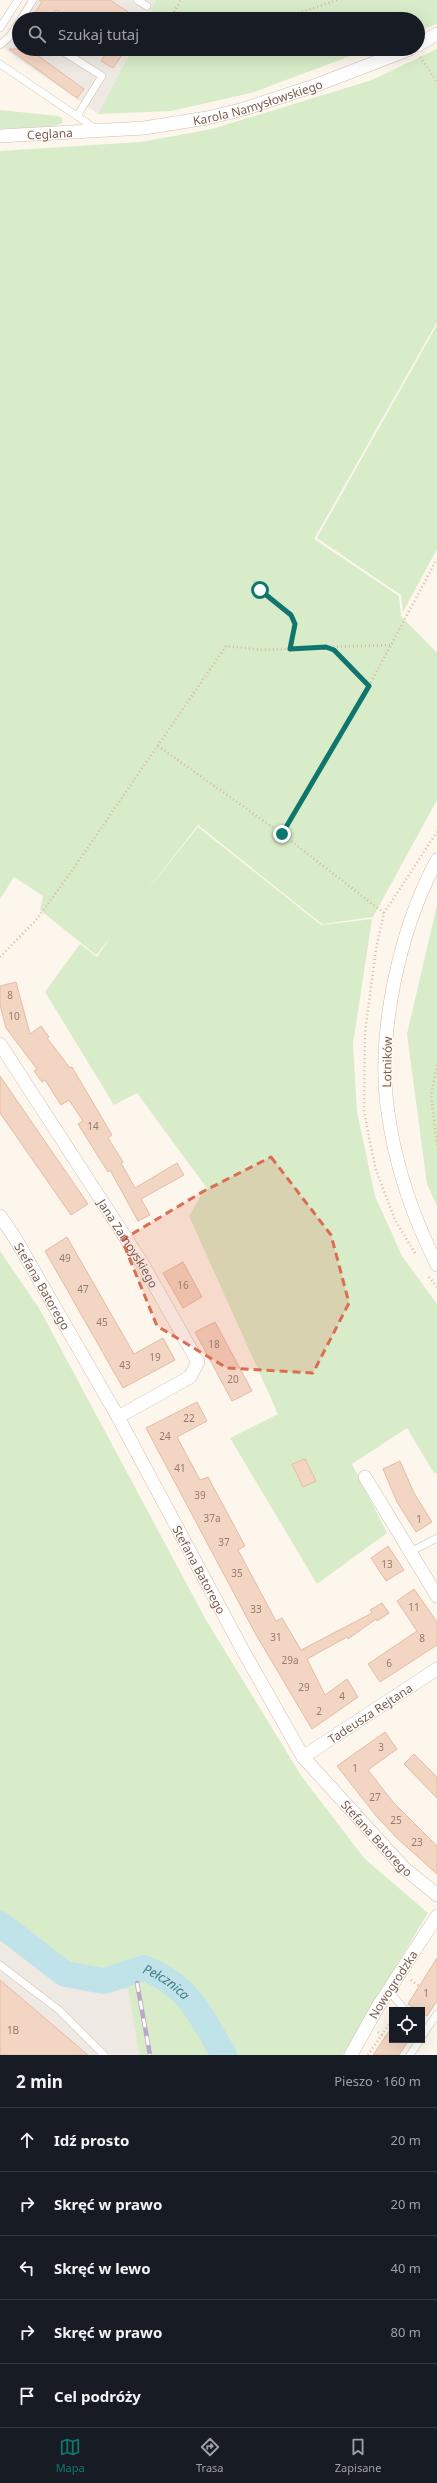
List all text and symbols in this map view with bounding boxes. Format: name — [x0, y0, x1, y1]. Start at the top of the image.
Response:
search box — [12, 12, 425, 56]
icon: search — [26, 23, 48, 45]
text: Szukaj tutaj — [58, 24, 139, 44]
street label: Karola Namysłowskiego — [192, 75, 325, 129]
street label: Ceglana — [27, 123, 73, 143]
route start — [251, 581, 269, 599]
route end — [273, 825, 291, 843]
house number: 8 — [7, 988, 13, 1002]
house number: 10 — [8, 1009, 20, 1023]
street label: Lotników — [378, 1036, 396, 1088]
house number: 14 — [87, 1119, 99, 1133]
street label: Jana Zamoyskiego — [94, 1195, 163, 1291]
street label: Stefana Batorego — [11, 1239, 74, 1333]
house number: 49 — [59, 1251, 71, 1265]
house number: 16 — [177, 1278, 189, 1292]
house number: 47 — [77, 1282, 89, 1296]
house number: 45 — [96, 1315, 108, 1329]
house number: 18 — [208, 1337, 220, 1351]
house number: 19 — [149, 1350, 161, 1364]
house number: 43 — [119, 1358, 131, 1372]
house number: 20 — [227, 1372, 239, 1386]
house number: 22 — [183, 1411, 195, 1425]
house number: 24 — [159, 1429, 171, 1443]
house number: 41 — [174, 1461, 186, 1475]
house number: 39 — [194, 1488, 206, 1502]
house number: 37a — [203, 1511, 221, 1525]
house number: 1 — [416, 1512, 422, 1526]
street label: Stefana Batorego — [169, 1522, 230, 1617]
house number: 37 — [218, 1535, 230, 1549]
house number: 13 — [381, 1557, 393, 1571]
house number: 35 — [231, 1566, 243, 1580]
house number: 11 — [408, 1600, 420, 1614]
house number: 33 — [250, 1602, 262, 1616]
house number: 31 — [270, 1630, 282, 1644]
house number: 8 — [419, 1631, 425, 1645]
house number: 29a — [281, 1653, 299, 1667]
house number: 6 — [386, 1656, 392, 1670]
street label: Tadeusza Rejtana — [324, 1679, 415, 1747]
house number: 29 — [298, 1680, 310, 1694]
house number: 4 — [339, 1689, 345, 1703]
house number: 2 — [316, 1704, 322, 1718]
house number: 3 — [378, 1740, 384, 1754]
house number: 1 — [352, 1761, 358, 1775]
house number: 27 — [369, 1790, 381, 1804]
street label: Stefana Batorego — [338, 1796, 416, 1880]
house number: 25 — [390, 1813, 402, 1827]
house number: 23 — [411, 1835, 423, 1849]
street label: Nowogrodzka — [364, 1947, 421, 2022]
water label: Pełcznica — [140, 1960, 194, 2004]
house number: 1 — [423, 1986, 429, 2000]
map controls — [389, 2007, 425, 2043]
button: locate — [389, 2007, 425, 2043]
house number: 1B — [7, 2023, 19, 2037]
text: 2 min — [16, 2070, 63, 2093]
text: Pieszo · 160 m — [334, 2072, 421, 2090]
icon: ahead — [16, 2129, 38, 2151]
text: Idź prosto — [54, 2130, 129, 2150]
text: 20 m — [391, 2131, 421, 2149]
icon: right — [16, 2193, 38, 2215]
text: Skręć w prawo — [54, 2194, 162, 2214]
text: 20 m — [391, 2195, 421, 2213]
icon: left — [16, 2257, 38, 2279]
text: Skręć w lewo — [54, 2258, 151, 2278]
text: 40 m — [391, 2259, 421, 2277]
icon: right — [16, 2321, 38, 2343]
text: Skręć w prawo — [54, 2322, 162, 2342]
text: 80 m — [391, 2323, 421, 2341]
icon: arrive — [16, 2385, 38, 2407]
text: Cel podróży — [54, 2386, 141, 2406]
tab: Mapa — [56, 2436, 85, 2475]
tab: Trasa — [196, 2436, 224, 2475]
tab: Zapisane — [335, 2436, 381, 2475]

